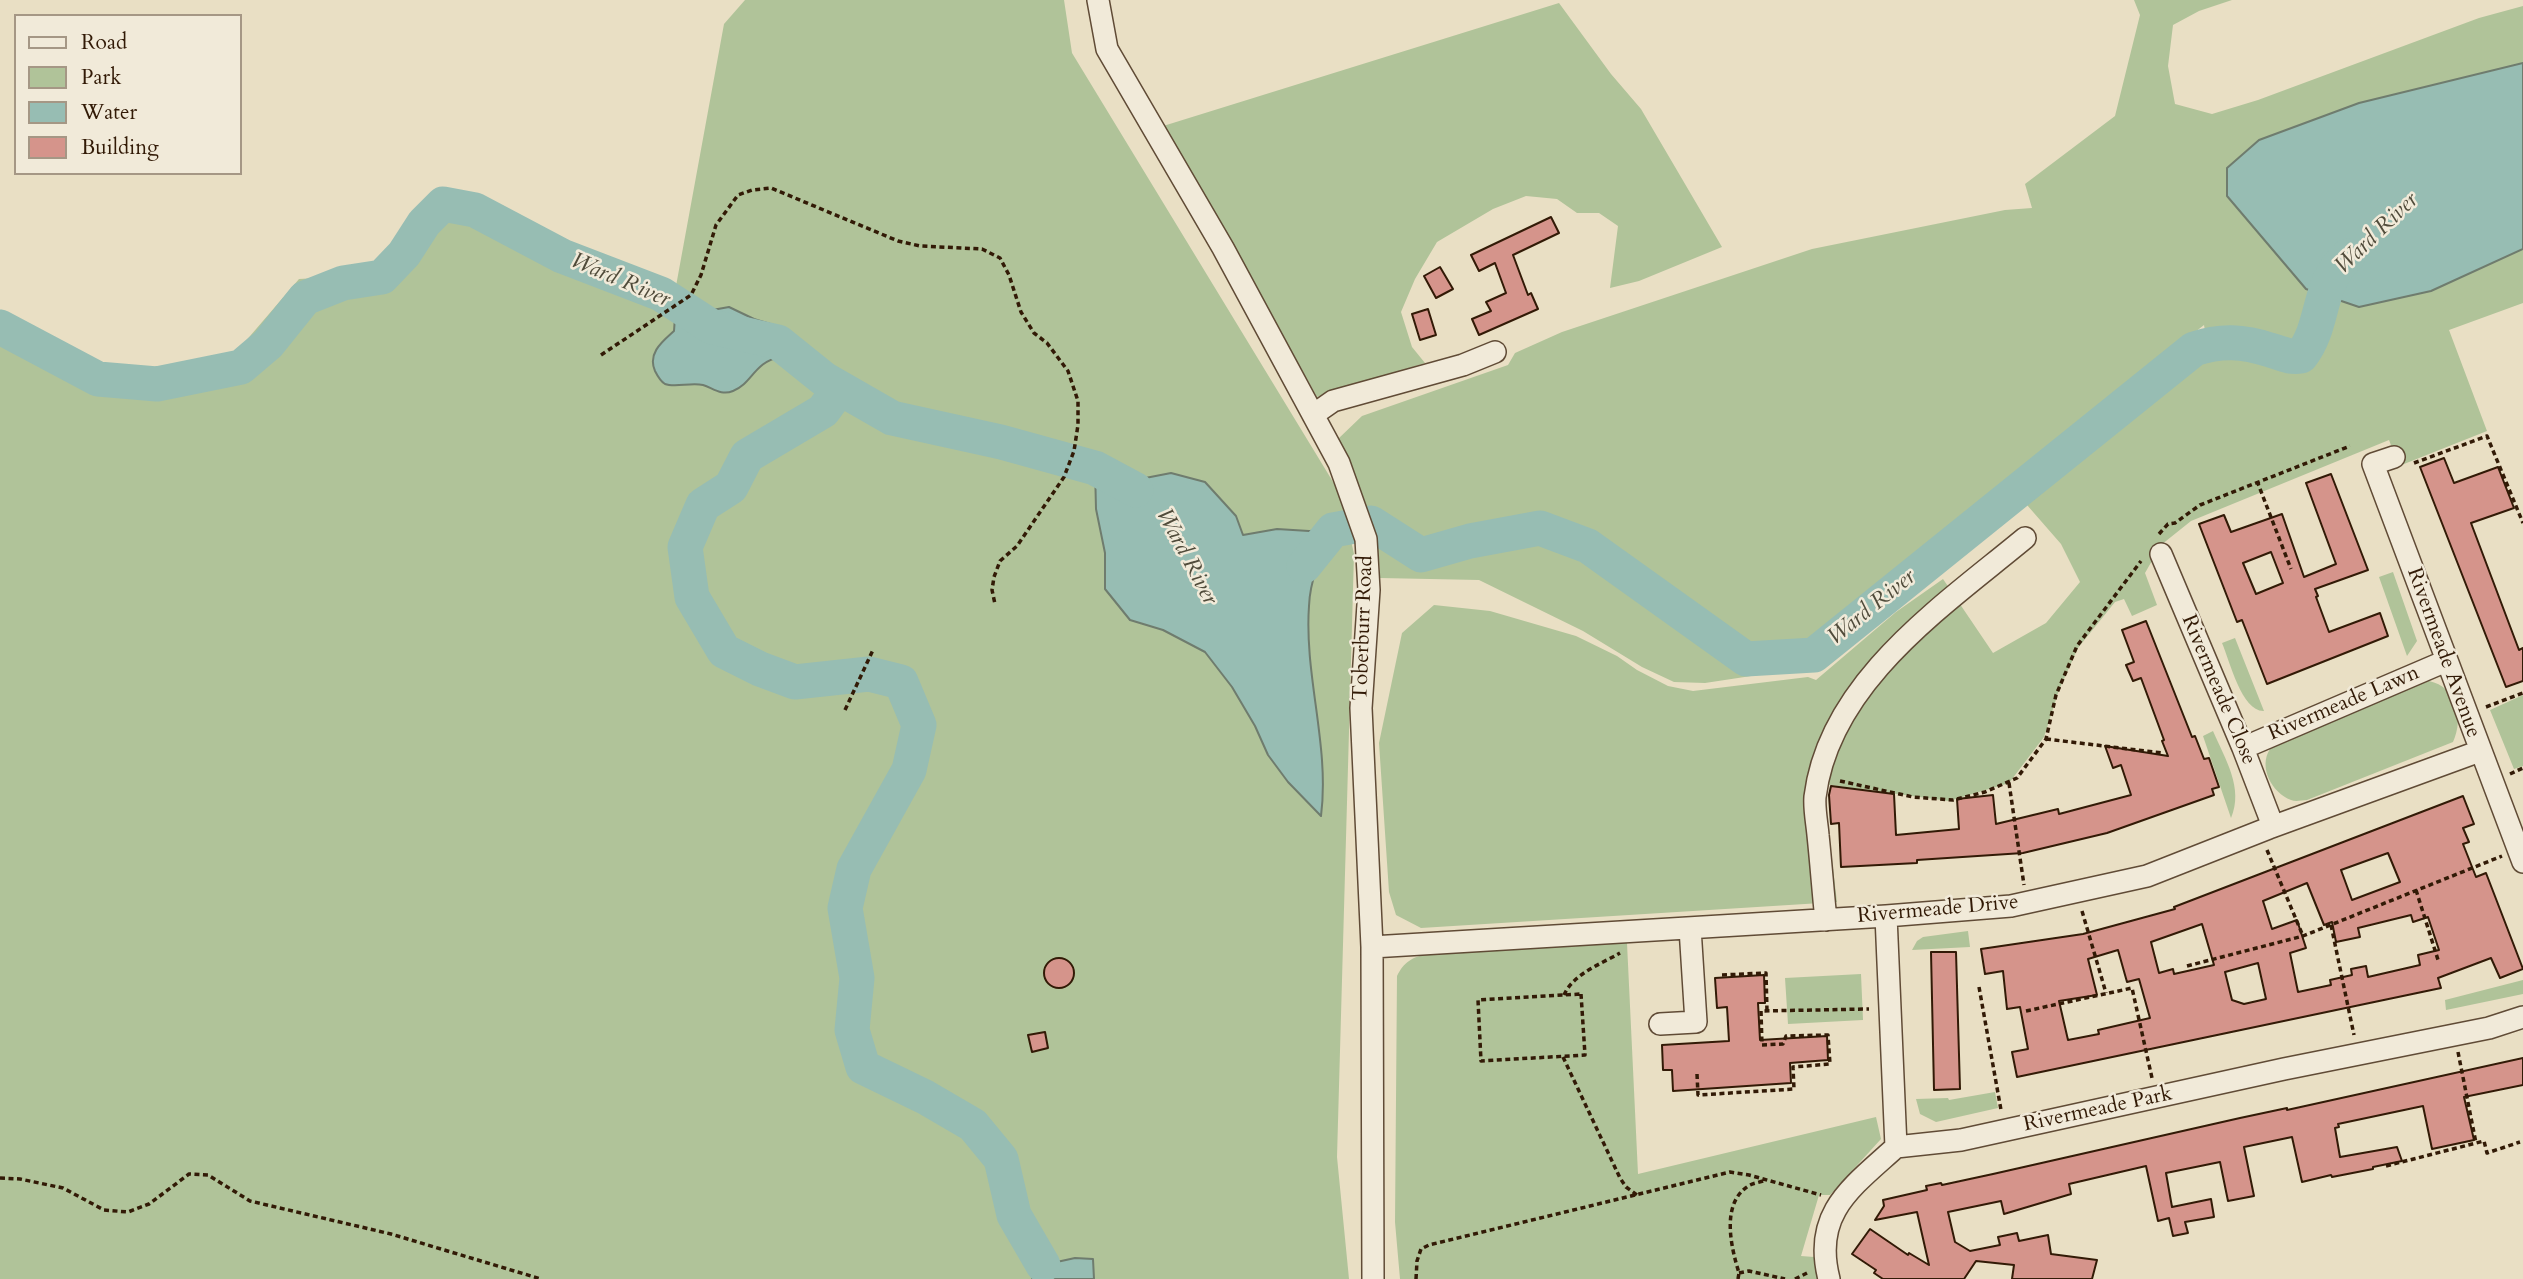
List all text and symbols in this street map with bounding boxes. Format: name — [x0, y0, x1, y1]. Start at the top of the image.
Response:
legend — [14, 14, 242, 175]
text: Road — [81, 28, 127, 57]
text: Park — [81, 63, 121, 92]
text: Water — [81, 98, 137, 127]
text: Building — [81, 133, 159, 162]
water label: Ward River — [2330, 187, 2424, 281]
water label: Ward River — [566, 248, 674, 314]
water label: Ward River — [1149, 504, 1223, 610]
street label: Toberburr Road — [1349, 555, 1379, 701]
water label: Ward River — [1822, 564, 1922, 652]
street label: Rivermeade Avenue — [2401, 565, 2485, 741]
street label: Rivermeade Close — [2175, 611, 2261, 769]
street label: Rivermeade Lawn — [2265, 661, 2423, 747]
street label: Rivermeade Drive — [1856, 890, 2020, 930]
street label: Rivermeade Park — [2021, 1082, 2175, 1138]

